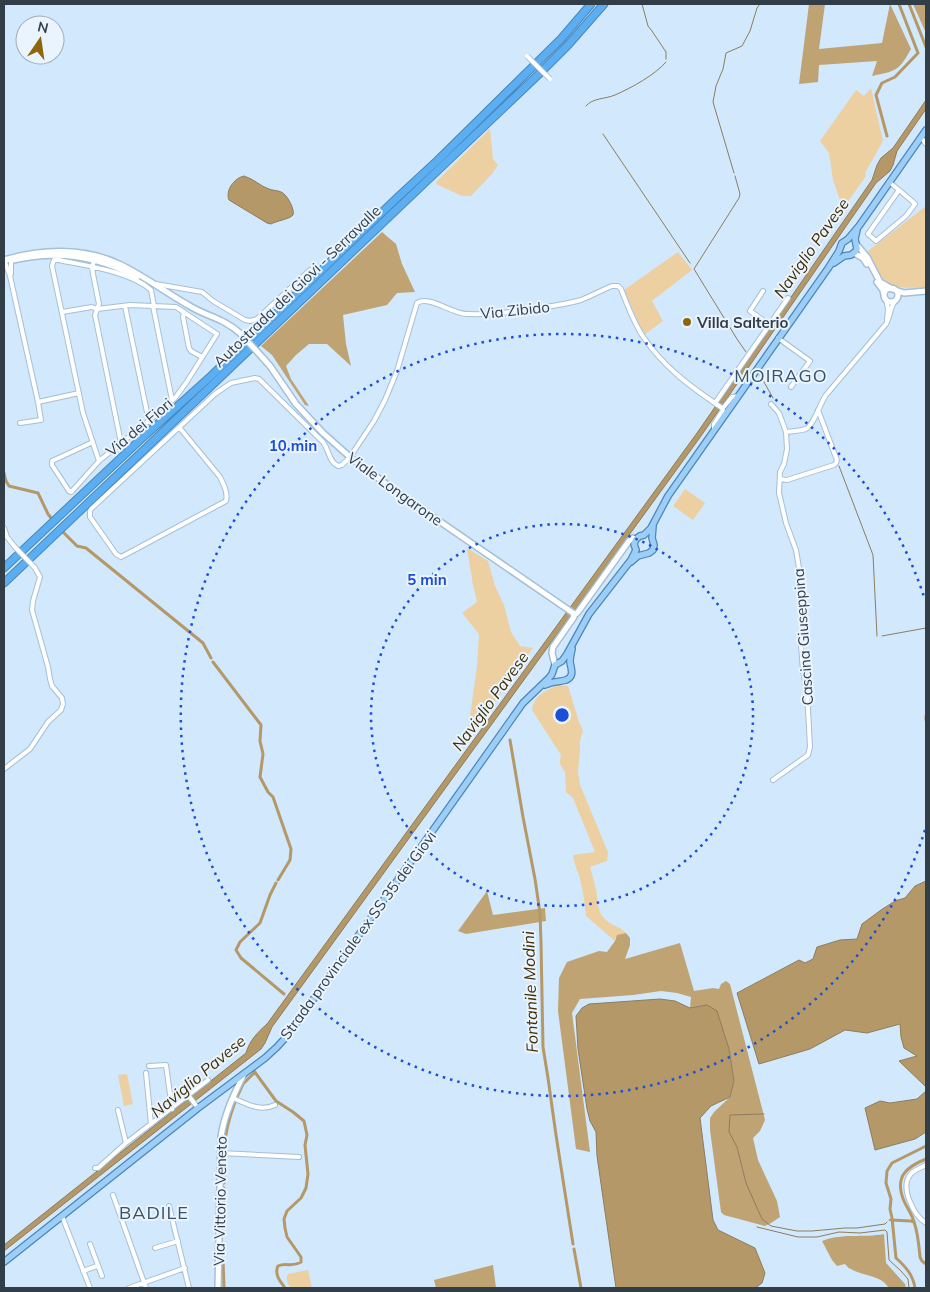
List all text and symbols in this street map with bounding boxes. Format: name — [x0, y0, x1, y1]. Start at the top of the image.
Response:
north arrow — [15, 15, 65, 65]
text: N — [36, 17, 50, 37]
water label: Naviglio Pavese — [769, 194, 853, 302]
street label: Autostrada dei Giovi - Serravalle — [209, 201, 385, 371]
street label: Via Zibido — [479, 297, 551, 323]
place label: Villa Salterio — [696, 313, 789, 332]
marker: Villa Salterio — [681, 316, 693, 328]
district label: MOIRAGO — [734, 364, 828, 387]
street label: Via dei Fiori — [102, 394, 176, 460]
text: 10 min — [269, 436, 317, 455]
street label: Viale Longarone — [344, 448, 446, 530]
street label: Cascina Giuseppina — [789, 568, 817, 706]
text: 5 min — [407, 570, 447, 589]
water label: Naviglio Pavese — [447, 647, 533, 754]
centre of rings — [553, 706, 571, 724]
street label: Strada provinciale ex SS 35 dei Giovi — [276, 827, 440, 1043]
water label: Fontanile Modini — [518, 931, 542, 1053]
water label: Naviglio Pavese — [147, 1030, 250, 1121]
street label: Via Vittorio Veneto — [209, 1136, 231, 1266]
district label: BADILE — [119, 1201, 189, 1224]

